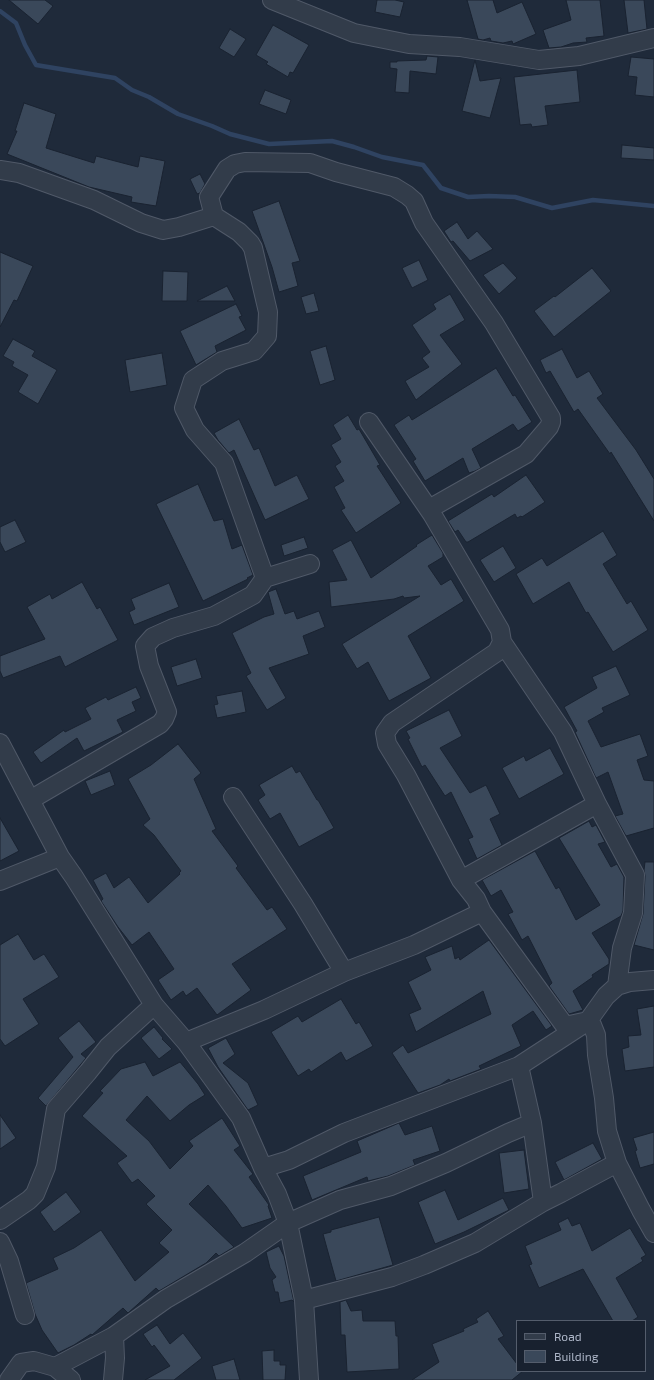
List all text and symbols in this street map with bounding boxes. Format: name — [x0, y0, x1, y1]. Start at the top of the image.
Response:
legend — [516, 1320, 646, 1372]
text: Road — [554, 1329, 582, 1343]
text: Building — [554, 1349, 598, 1363]

